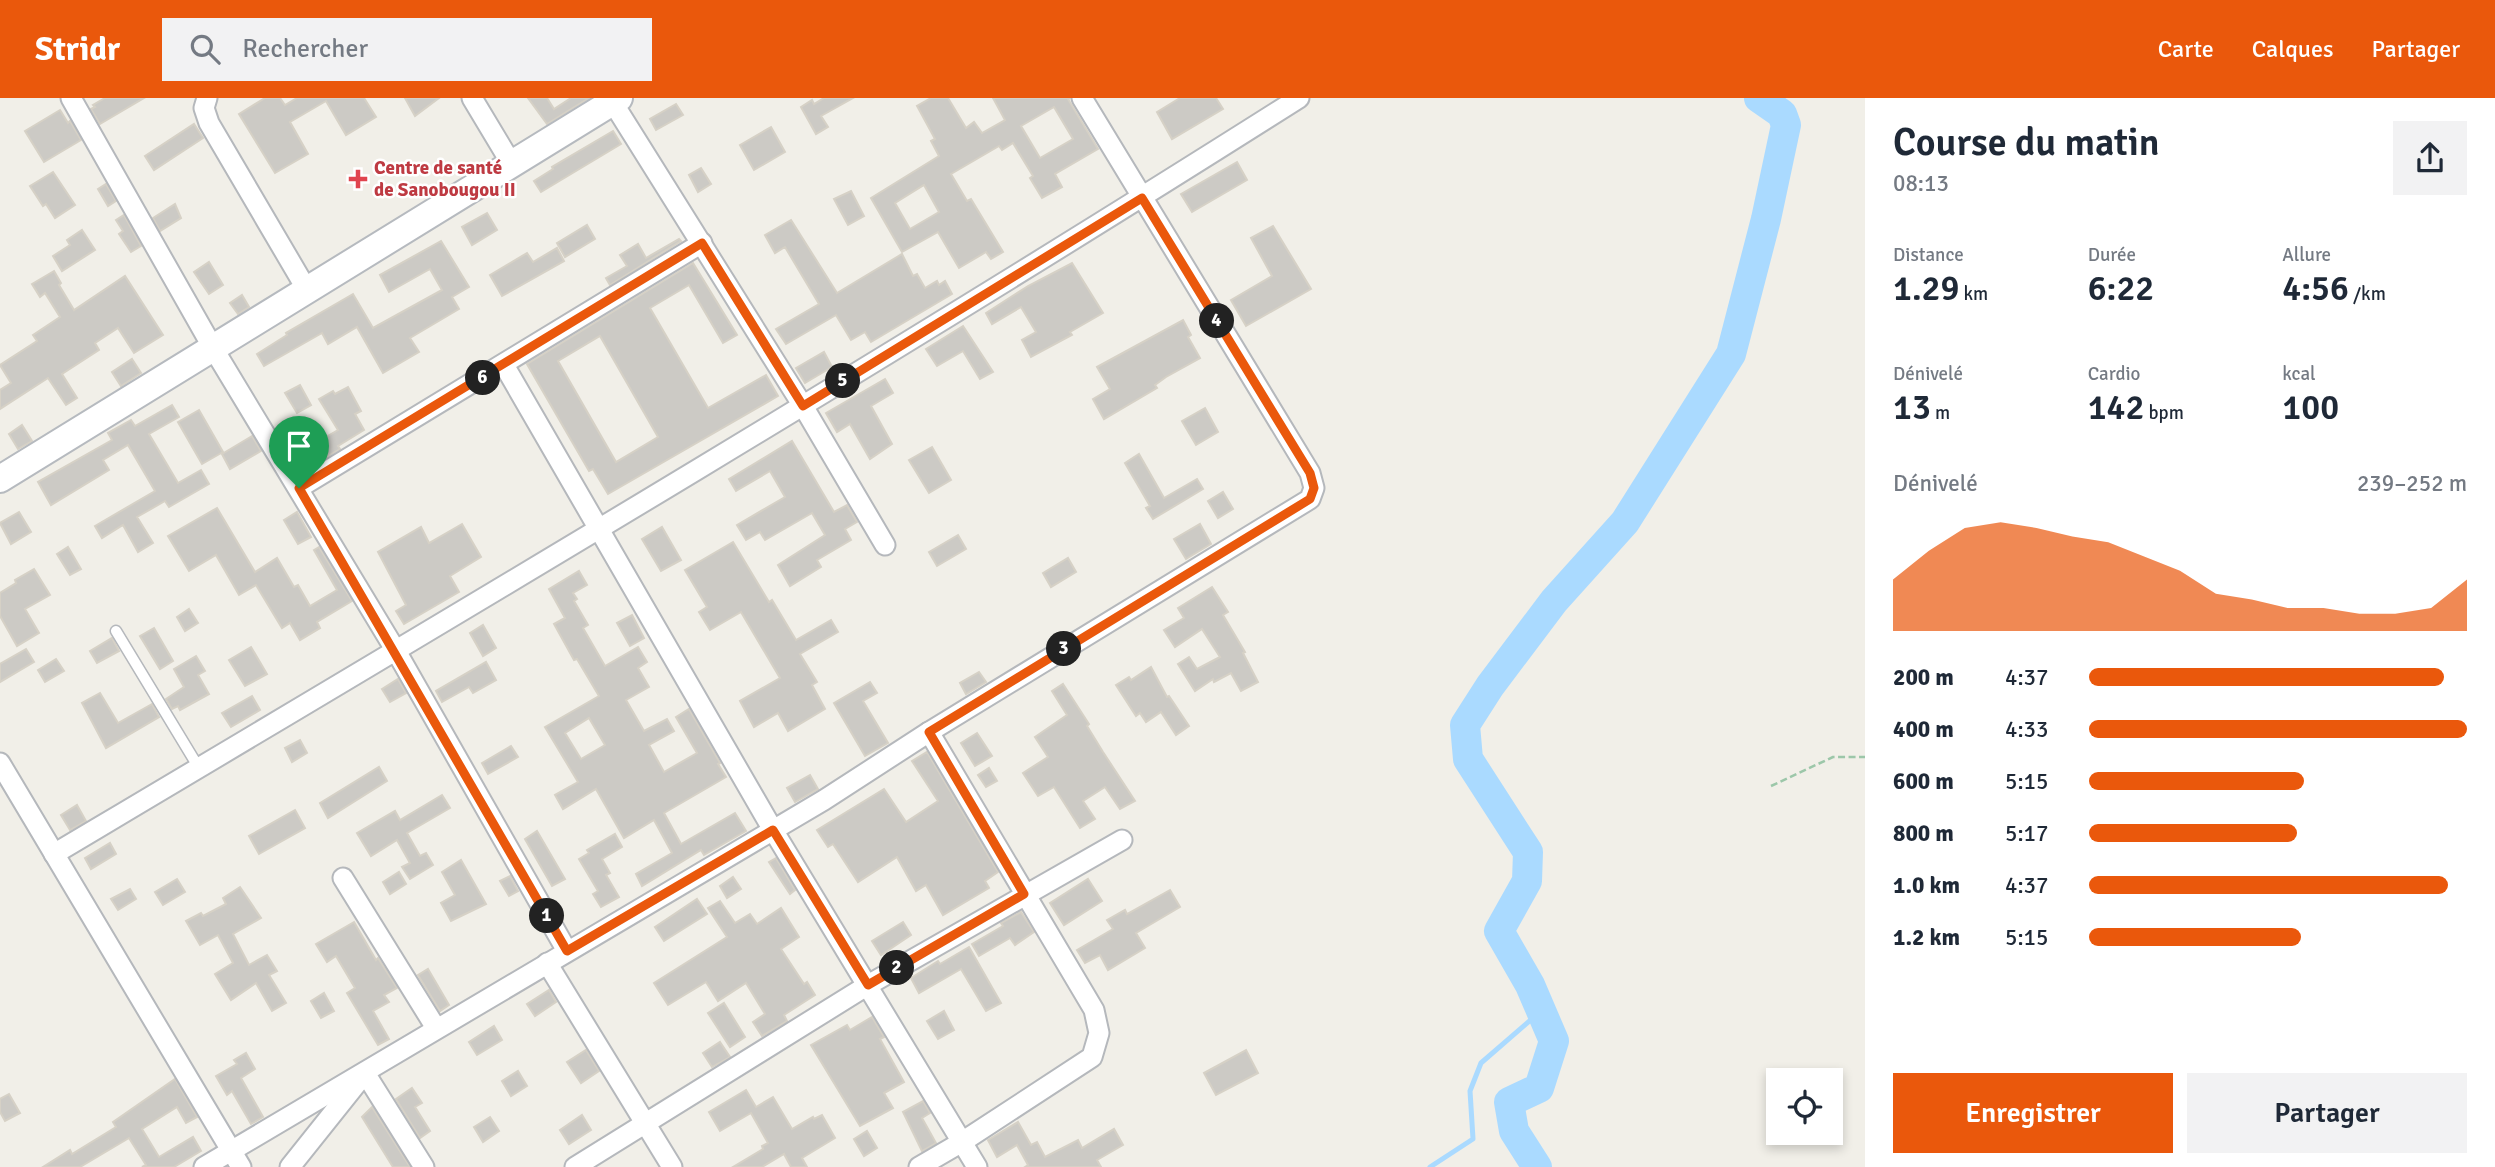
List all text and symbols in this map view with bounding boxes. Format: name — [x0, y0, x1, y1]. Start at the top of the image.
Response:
search box — [162, 18, 652, 81]
text: Stridr — [35, 29, 120, 70]
icon: search — [186, 30, 224, 68]
text: Rechercher — [242, 33, 368, 65]
text: Carte — [2158, 34, 2214, 64]
text: Calques — [2252, 34, 2333, 64]
text: Partager — [2371, 34, 2460, 64]
text: Course du matin — [1893, 119, 2160, 166]
button: share — [2393, 121, 2467, 195]
place label: Centre de santé de Sanobougou II — [374, 156, 516, 202]
marker: Centre de santé de Sanobougou II — [348, 169, 368, 189]
text: 08:13 — [1893, 169, 1949, 198]
text: Distance — [1893, 243, 1964, 267]
text: Durée — [2088, 243, 2136, 267]
text: Allure — [2282, 243, 2331, 267]
text: 1.29 — [1893, 267, 1959, 310]
text: 6:22 — [2088, 267, 2154, 310]
text: 4:56 — [2282, 267, 2349, 310]
text: km — [1959, 282, 1988, 306]
text: /km — [2349, 282, 2386, 306]
pin: 4 — [1200, 304, 1234, 339]
text: 4 — [1211, 308, 1222, 332]
pin: 6 — [466, 360, 500, 396]
text: Dénivelé — [1893, 362, 1963, 386]
text: Cardio — [2088, 362, 2140, 386]
text: kcal — [2282, 362, 2316, 386]
pin: 5 — [826, 364, 860, 398]
text: 6 — [477, 365, 488, 389]
text: 5 — [837, 368, 848, 392]
text: 13 — [1893, 386, 1931, 429]
text: 142 — [2088, 386, 2144, 429]
text: 100 — [2282, 386, 2339, 429]
text: m — [1931, 401, 1950, 425]
text: bpm — [2144, 401, 2184, 425]
pin — [269, 416, 329, 488]
icon: arrive — [280, 427, 318, 465]
text: Dénivelé — [1893, 469, 1978, 498]
text: 239–252 m — [2357, 469, 2467, 498]
pin: 3 — [1046, 632, 1082, 666]
text: 3 — [1058, 636, 1069, 660]
text: 200 m — [1893, 663, 1954, 692]
text: 4:37 — [2005, 663, 2048, 692]
text: 400 m — [1893, 715, 1954, 744]
text: 4:33 — [2005, 715, 2048, 744]
text: 600 m — [1893, 767, 1954, 796]
text: 5:15 — [2005, 767, 2048, 796]
text: 800 m — [1893, 819, 1954, 848]
text: 5:17 — [2005, 819, 2048, 848]
text: 1.0 km — [1893, 871, 1960, 900]
text: 4:37 — [2005, 871, 2048, 900]
pin: 1 — [530, 898, 564, 934]
text: 1 — [541, 903, 552, 927]
text: 1.2 km — [1893, 923, 1960, 952]
text: 5:15 — [2005, 923, 2048, 952]
pin: 2 — [880, 950, 914, 986]
text: 2 — [891, 955, 902, 979]
map controls — [1766, 1068, 1843, 1145]
button: locate — [1766, 1068, 1843, 1145]
button: Enregistrer — [1893, 1073, 2173, 1153]
button: Partager — [2187, 1073, 2467, 1153]

